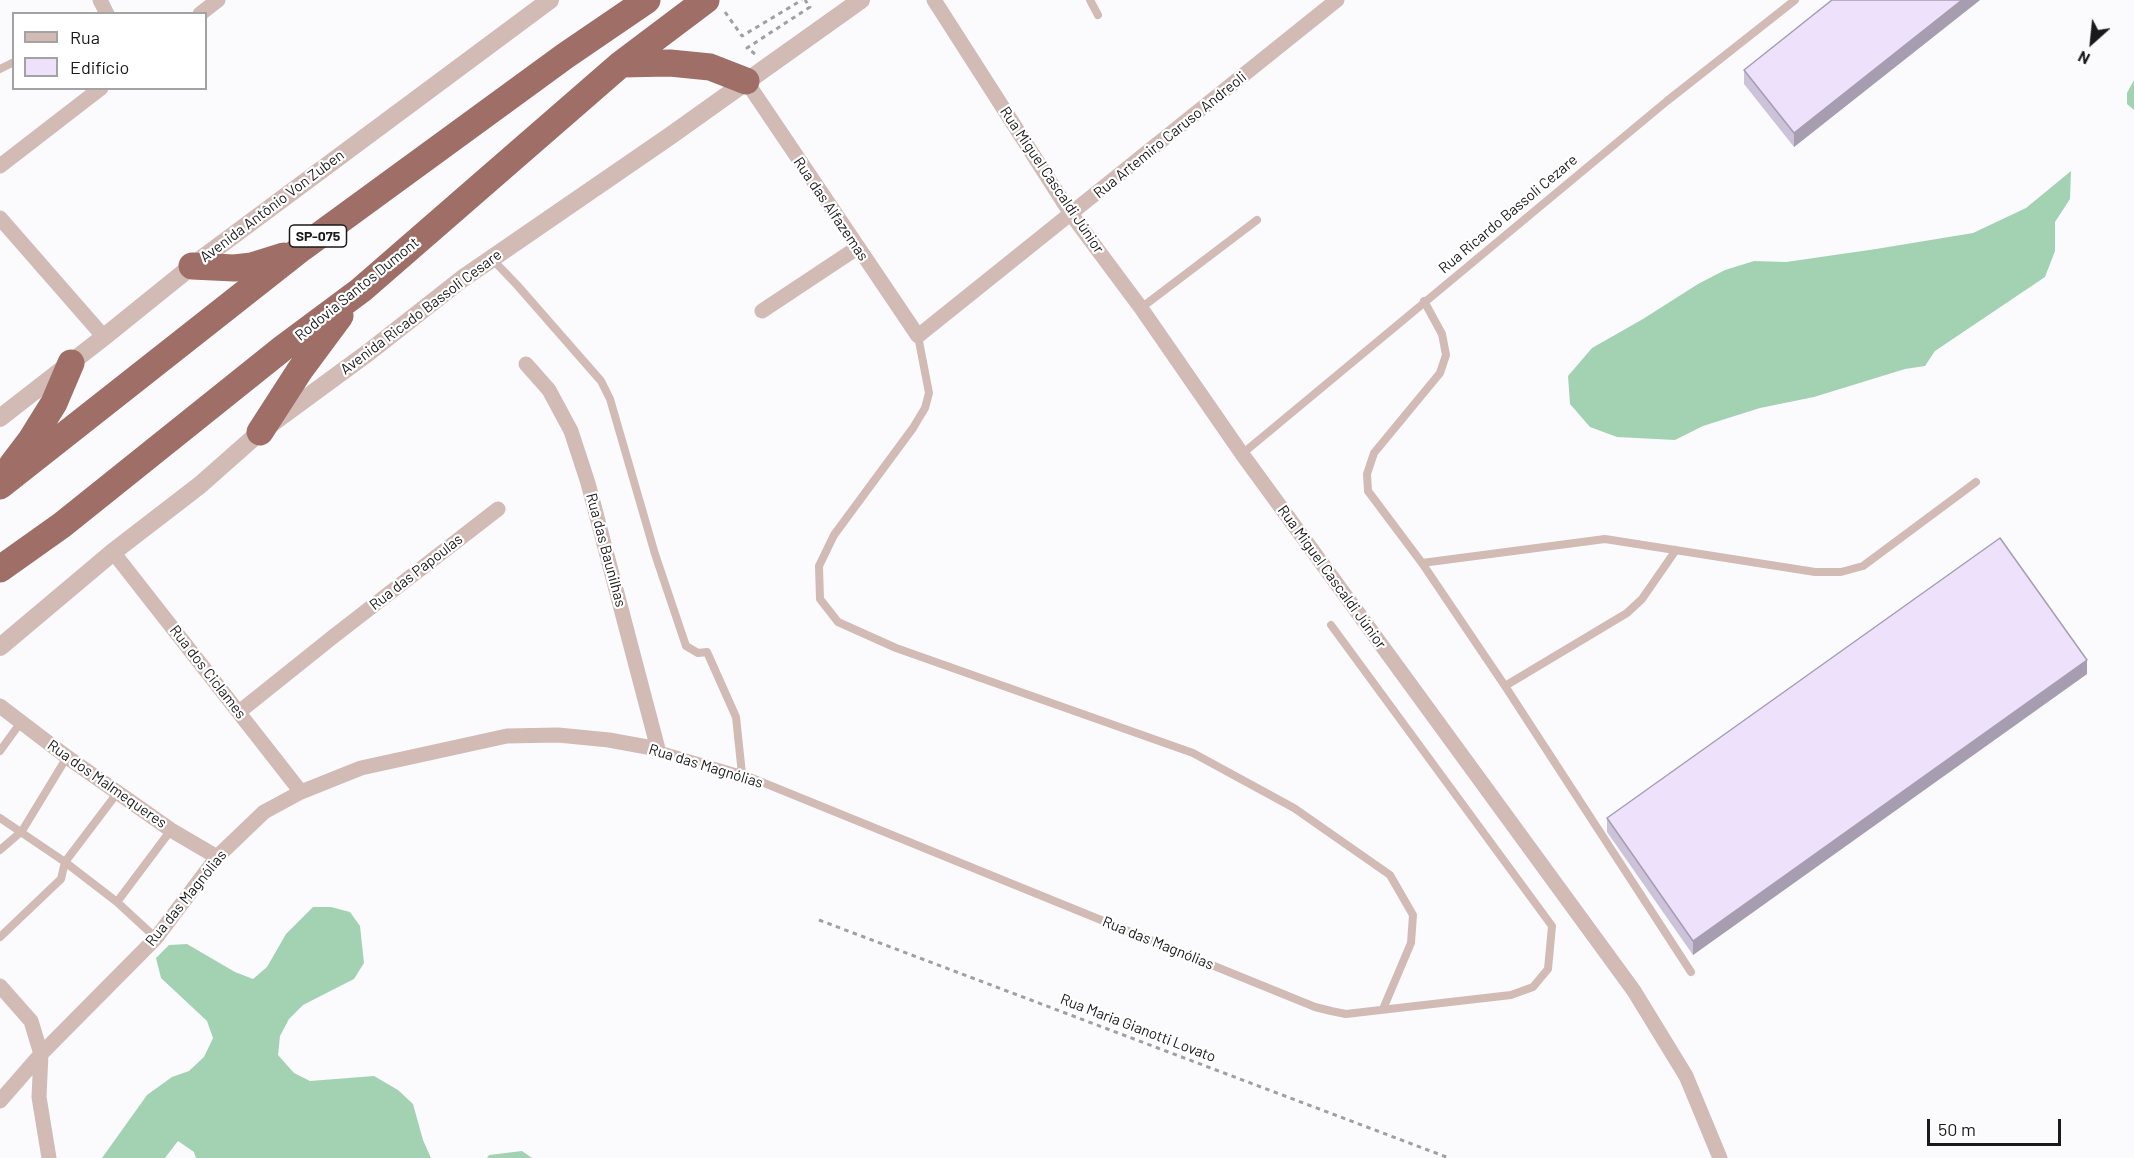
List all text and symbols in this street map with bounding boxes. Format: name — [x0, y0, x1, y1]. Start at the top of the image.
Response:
legend — [12, 12, 207, 90]
north arrow — [2062, 12, 2122, 72]
text: Rua — [70, 26, 100, 48]
text: N — [2075, 48, 2093, 69]
text: Edifício — [70, 56, 129, 78]
street label: Rua Artemiro Caruso Andreoli — [1090, 68, 1250, 202]
street label: Rua Miguel Cascaldi Júnior — [996, 103, 1108, 257]
street label: Avenida Antônio Von Zuben — [196, 146, 348, 266]
street label: Rua Ricardo Bassoli Cezare — [1435, 151, 1581, 277]
street label: Rua das Alfazemas — [790, 154, 872, 264]
road number: SP-075 — [290, 225, 346, 247]
street label: Rodovia Santos Dumont — [291, 233, 423, 345]
street label: Avenida Ricado Bassoli Cesare — [337, 246, 505, 378]
street label: Rua das Baunilhas — [582, 491, 630, 609]
street label: Rua Miguel Cascaldi Júnior — [1274, 502, 1390, 652]
street label: Rua das Papoulas — [366, 530, 466, 614]
street label: Rua dos Ciclames — [166, 622, 250, 722]
street label: Rua dos Malmequeres — [44, 736, 170, 832]
street label: Rua das Magnólias — [647, 740, 765, 792]
street label: Rua das Magnólias — [142, 846, 230, 950]
street label: Rua das Magnólias — [1100, 912, 1216, 974]
street label: Rua Maria Gianotti Lovato — [1058, 990, 1218, 1066]
scale bar — [1930, 1107, 2064, 1145]
text: 50 m — [1938, 1118, 1976, 1140]

